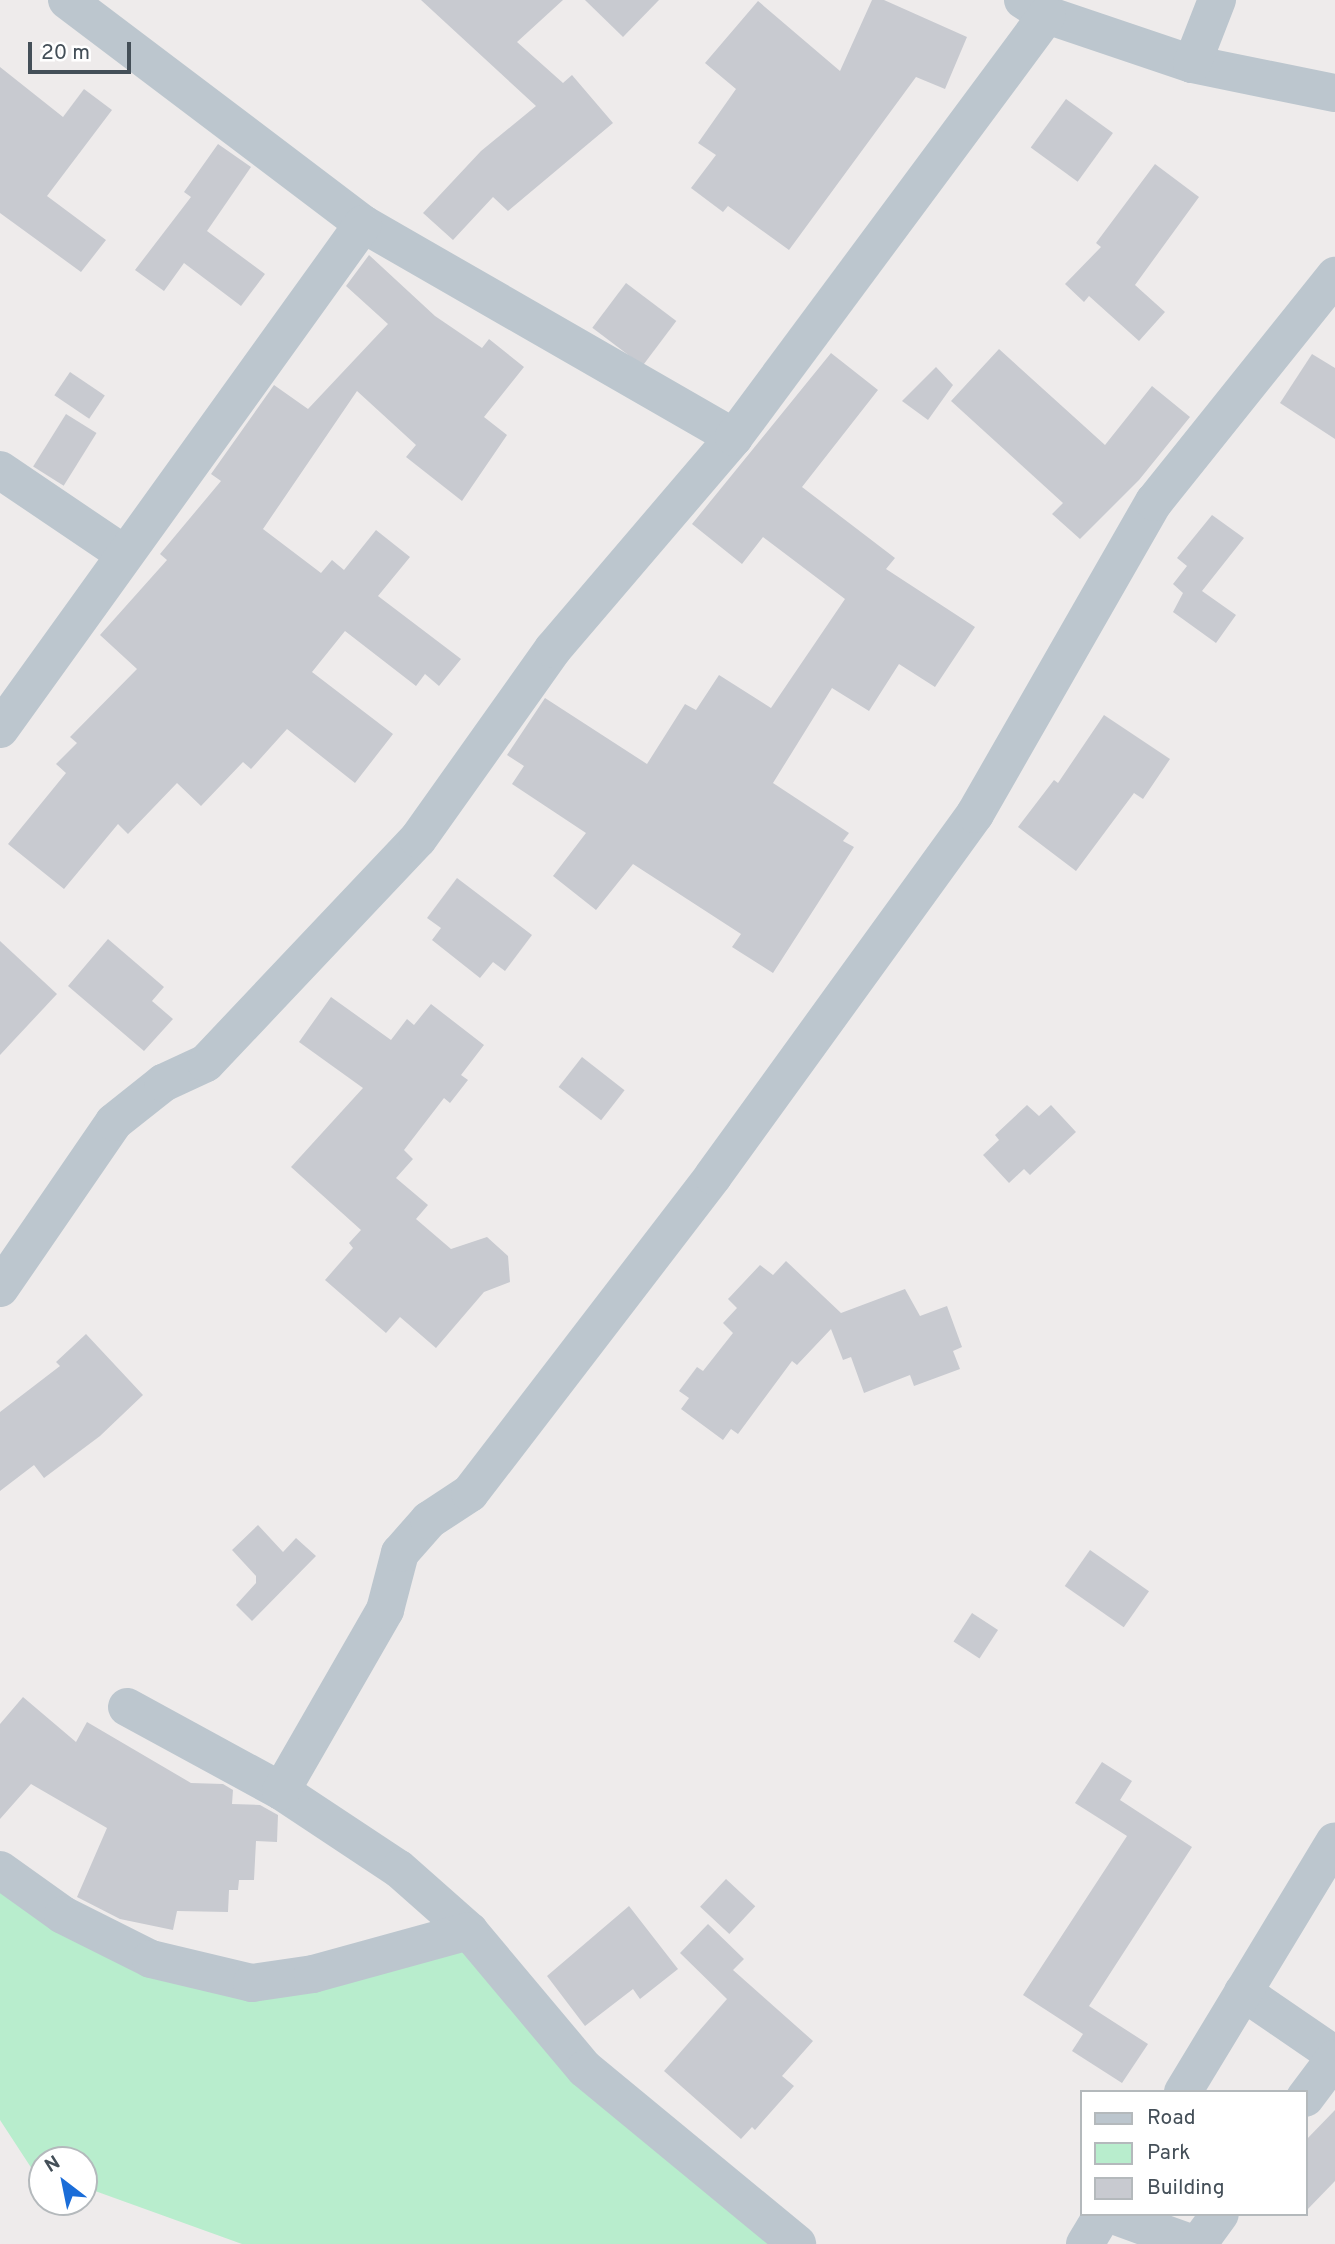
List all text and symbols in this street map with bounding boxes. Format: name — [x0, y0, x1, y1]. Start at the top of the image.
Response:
scale bar — [32, 28, 135, 72]
text: 20 m — [41, 40, 90, 67]
legend — [1080, 2090, 1307, 2216]
text: Road — [1147, 2105, 1196, 2132]
text: Park — [1147, 2140, 1190, 2167]
north arrow — [28, 2146, 98, 2216]
text: N — [41, 2151, 65, 2179]
text: Building — [1147, 2175, 1225, 2202]

